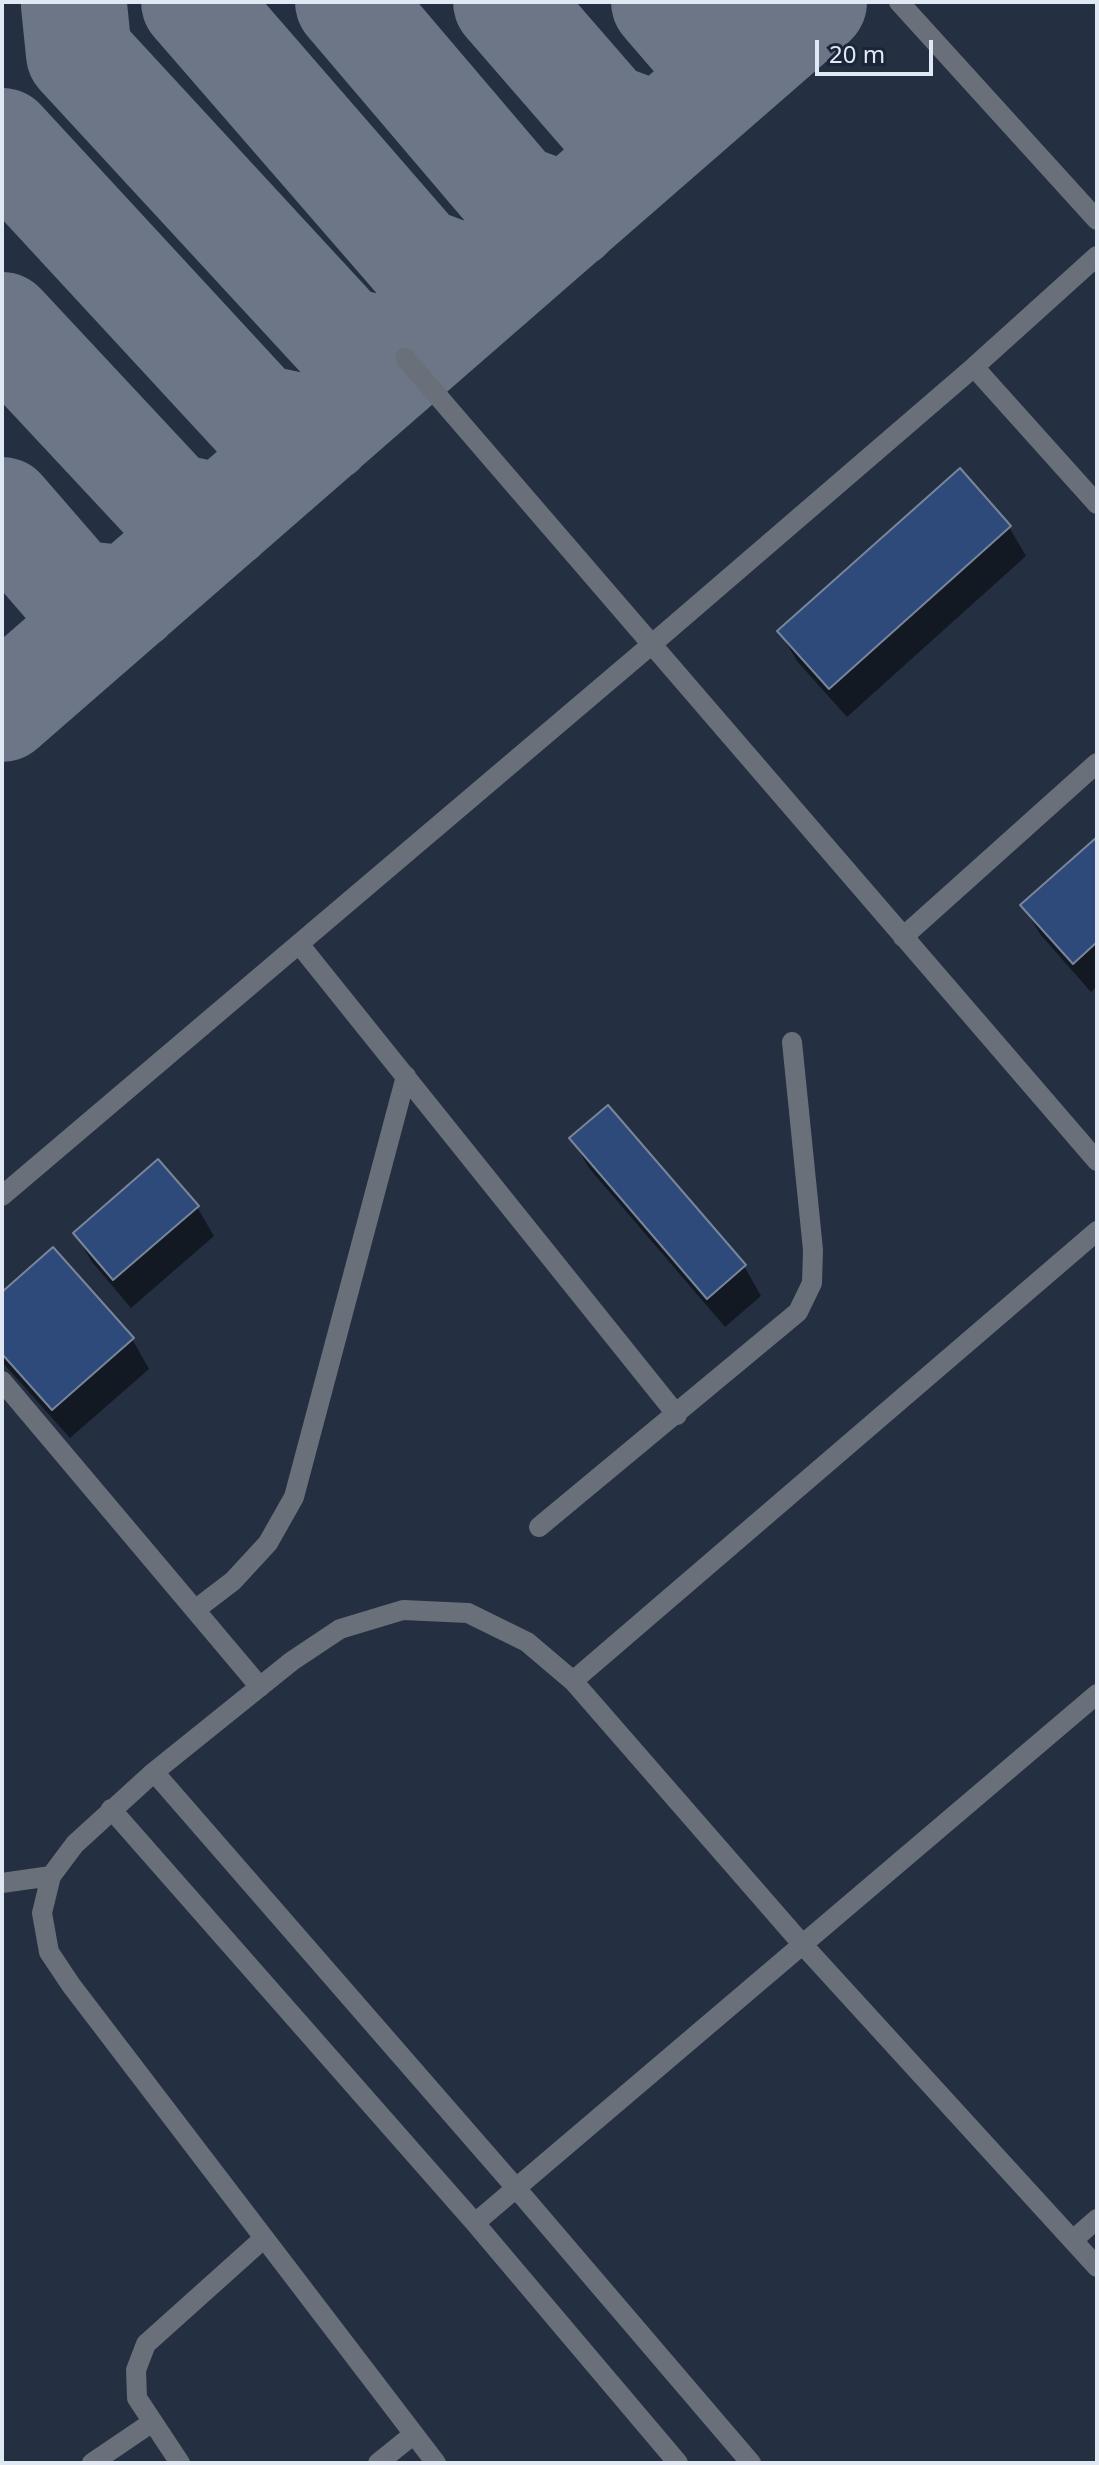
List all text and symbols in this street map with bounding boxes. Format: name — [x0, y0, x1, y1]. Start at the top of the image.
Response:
scale bar — [819, 24, 937, 74]
text: 20 m — [829, 37, 885, 70]

